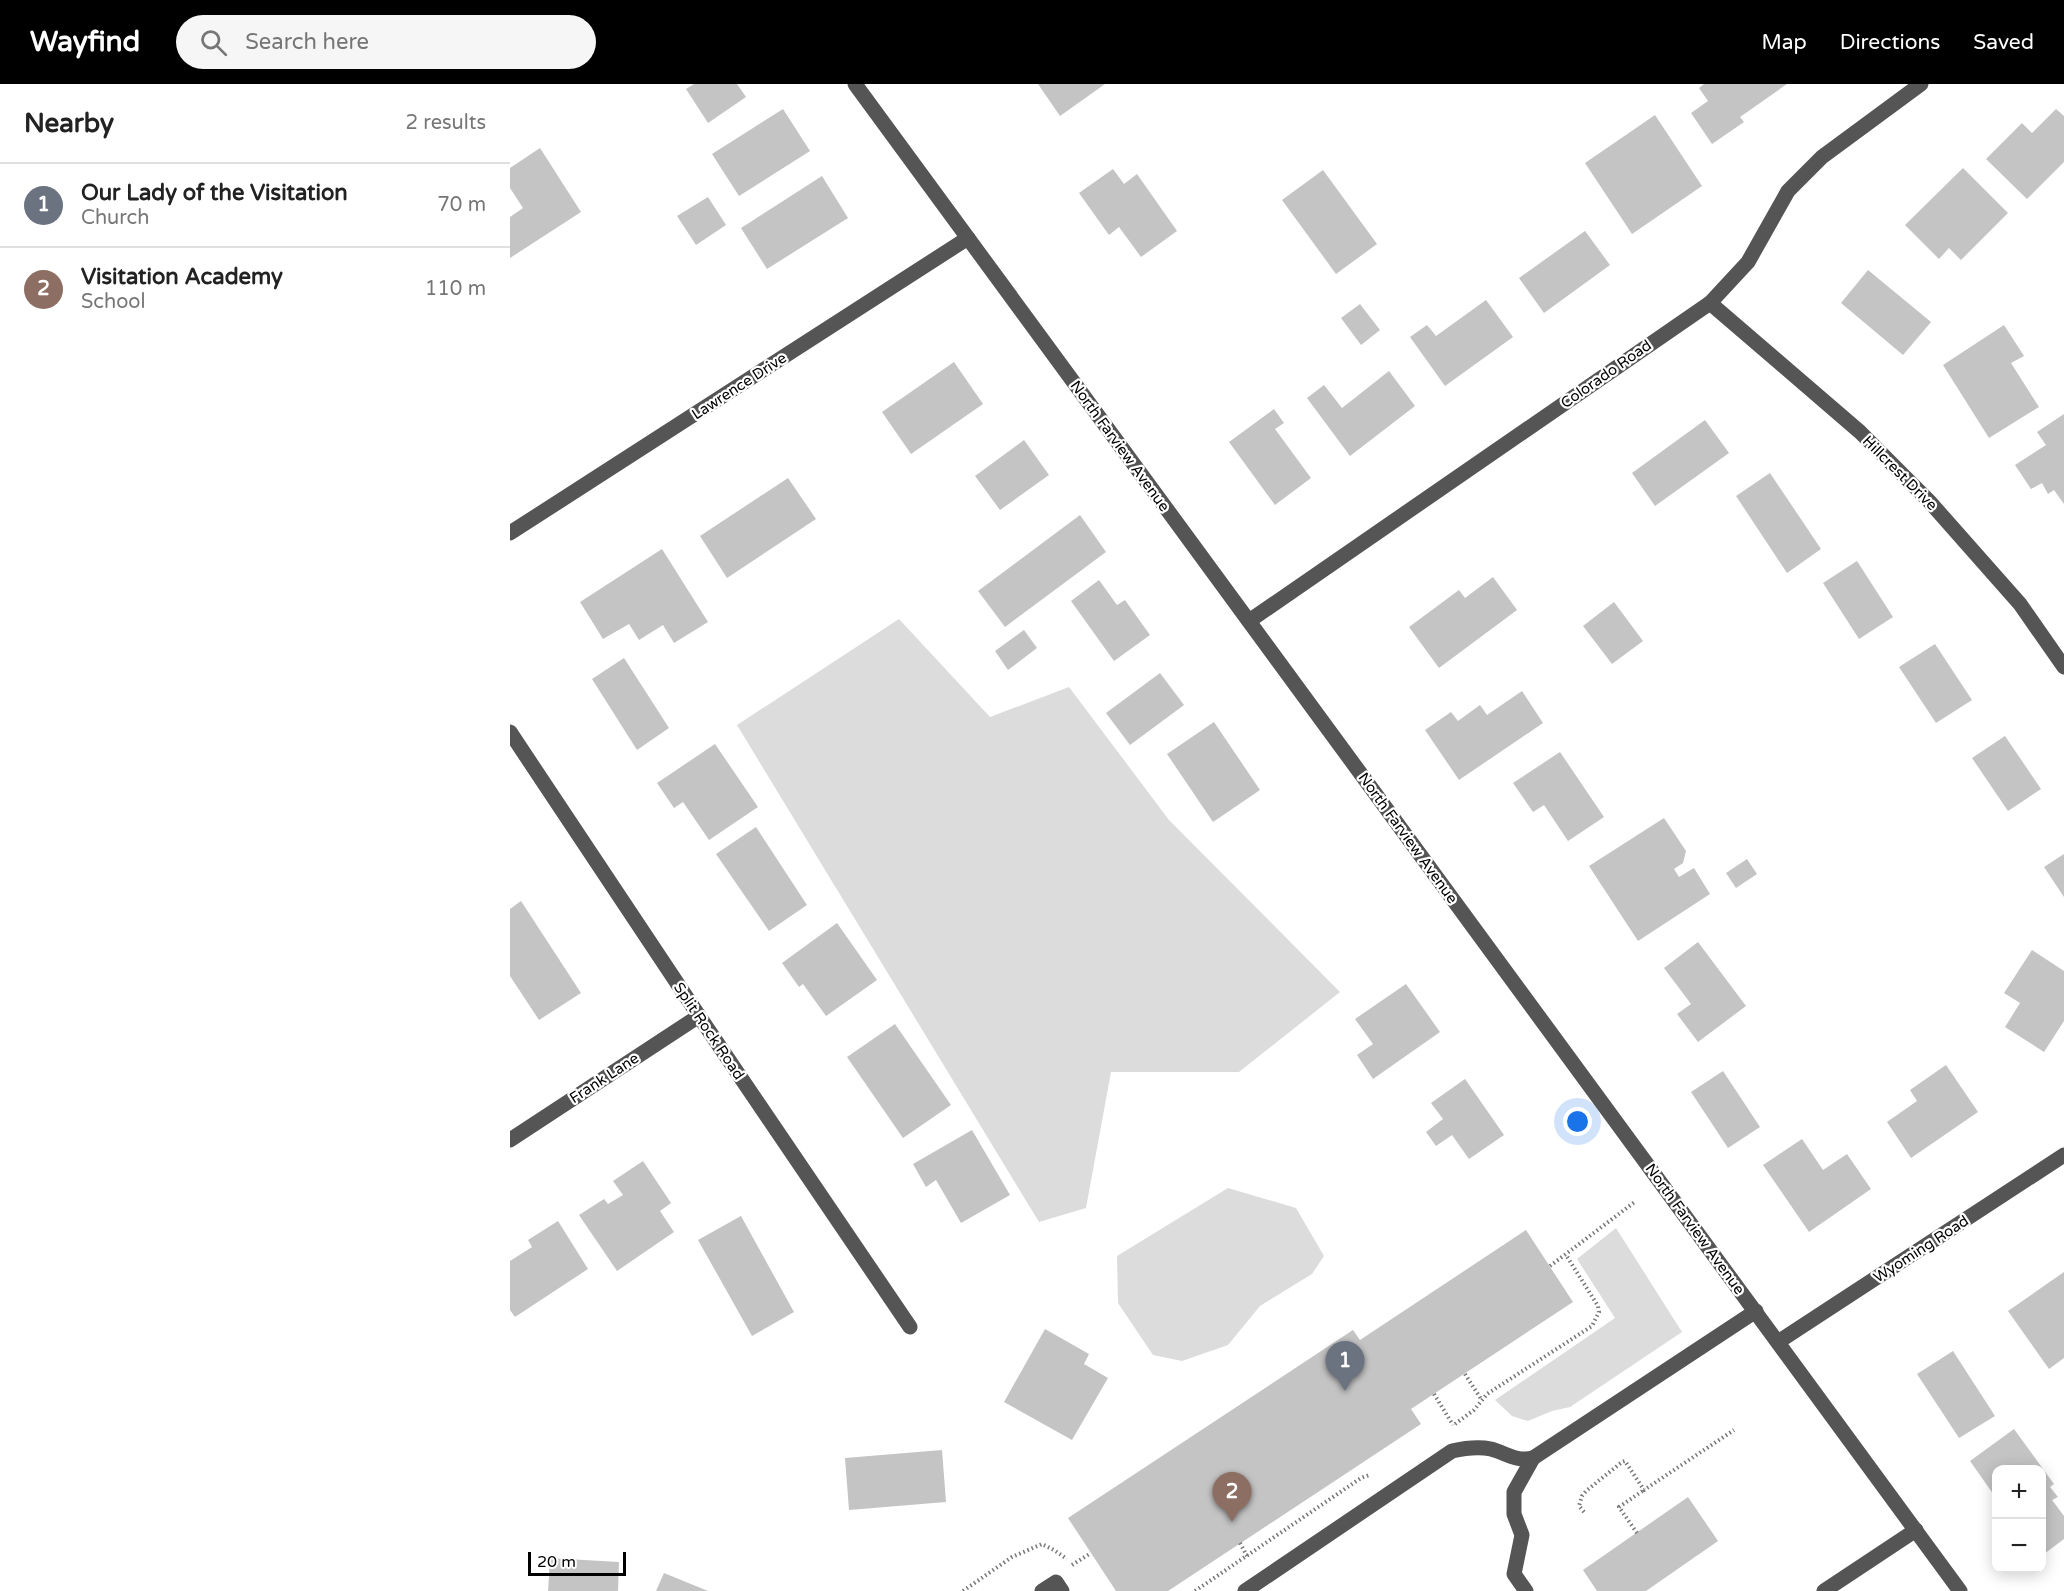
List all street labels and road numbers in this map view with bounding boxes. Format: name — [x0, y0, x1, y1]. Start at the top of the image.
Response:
street label: Colorado Road — [1557, 336, 1655, 412]
street label: Lawrence Drive — [688, 349, 790, 423]
street label: North Farview Avenue — [1067, 377, 1173, 515]
street label: Hillcrest Drive — [1859, 432, 1941, 514]
street label: North Farview Avenue — [1355, 769, 1461, 907]
street label: Split Rock Road — [670, 979, 748, 1083]
street label: Frank Lane — [566, 1049, 642, 1107]
street label: North Farview Avenue — [1642, 1160, 1748, 1298]
street label: Wyoming Road — [1870, 1212, 1972, 1286]

